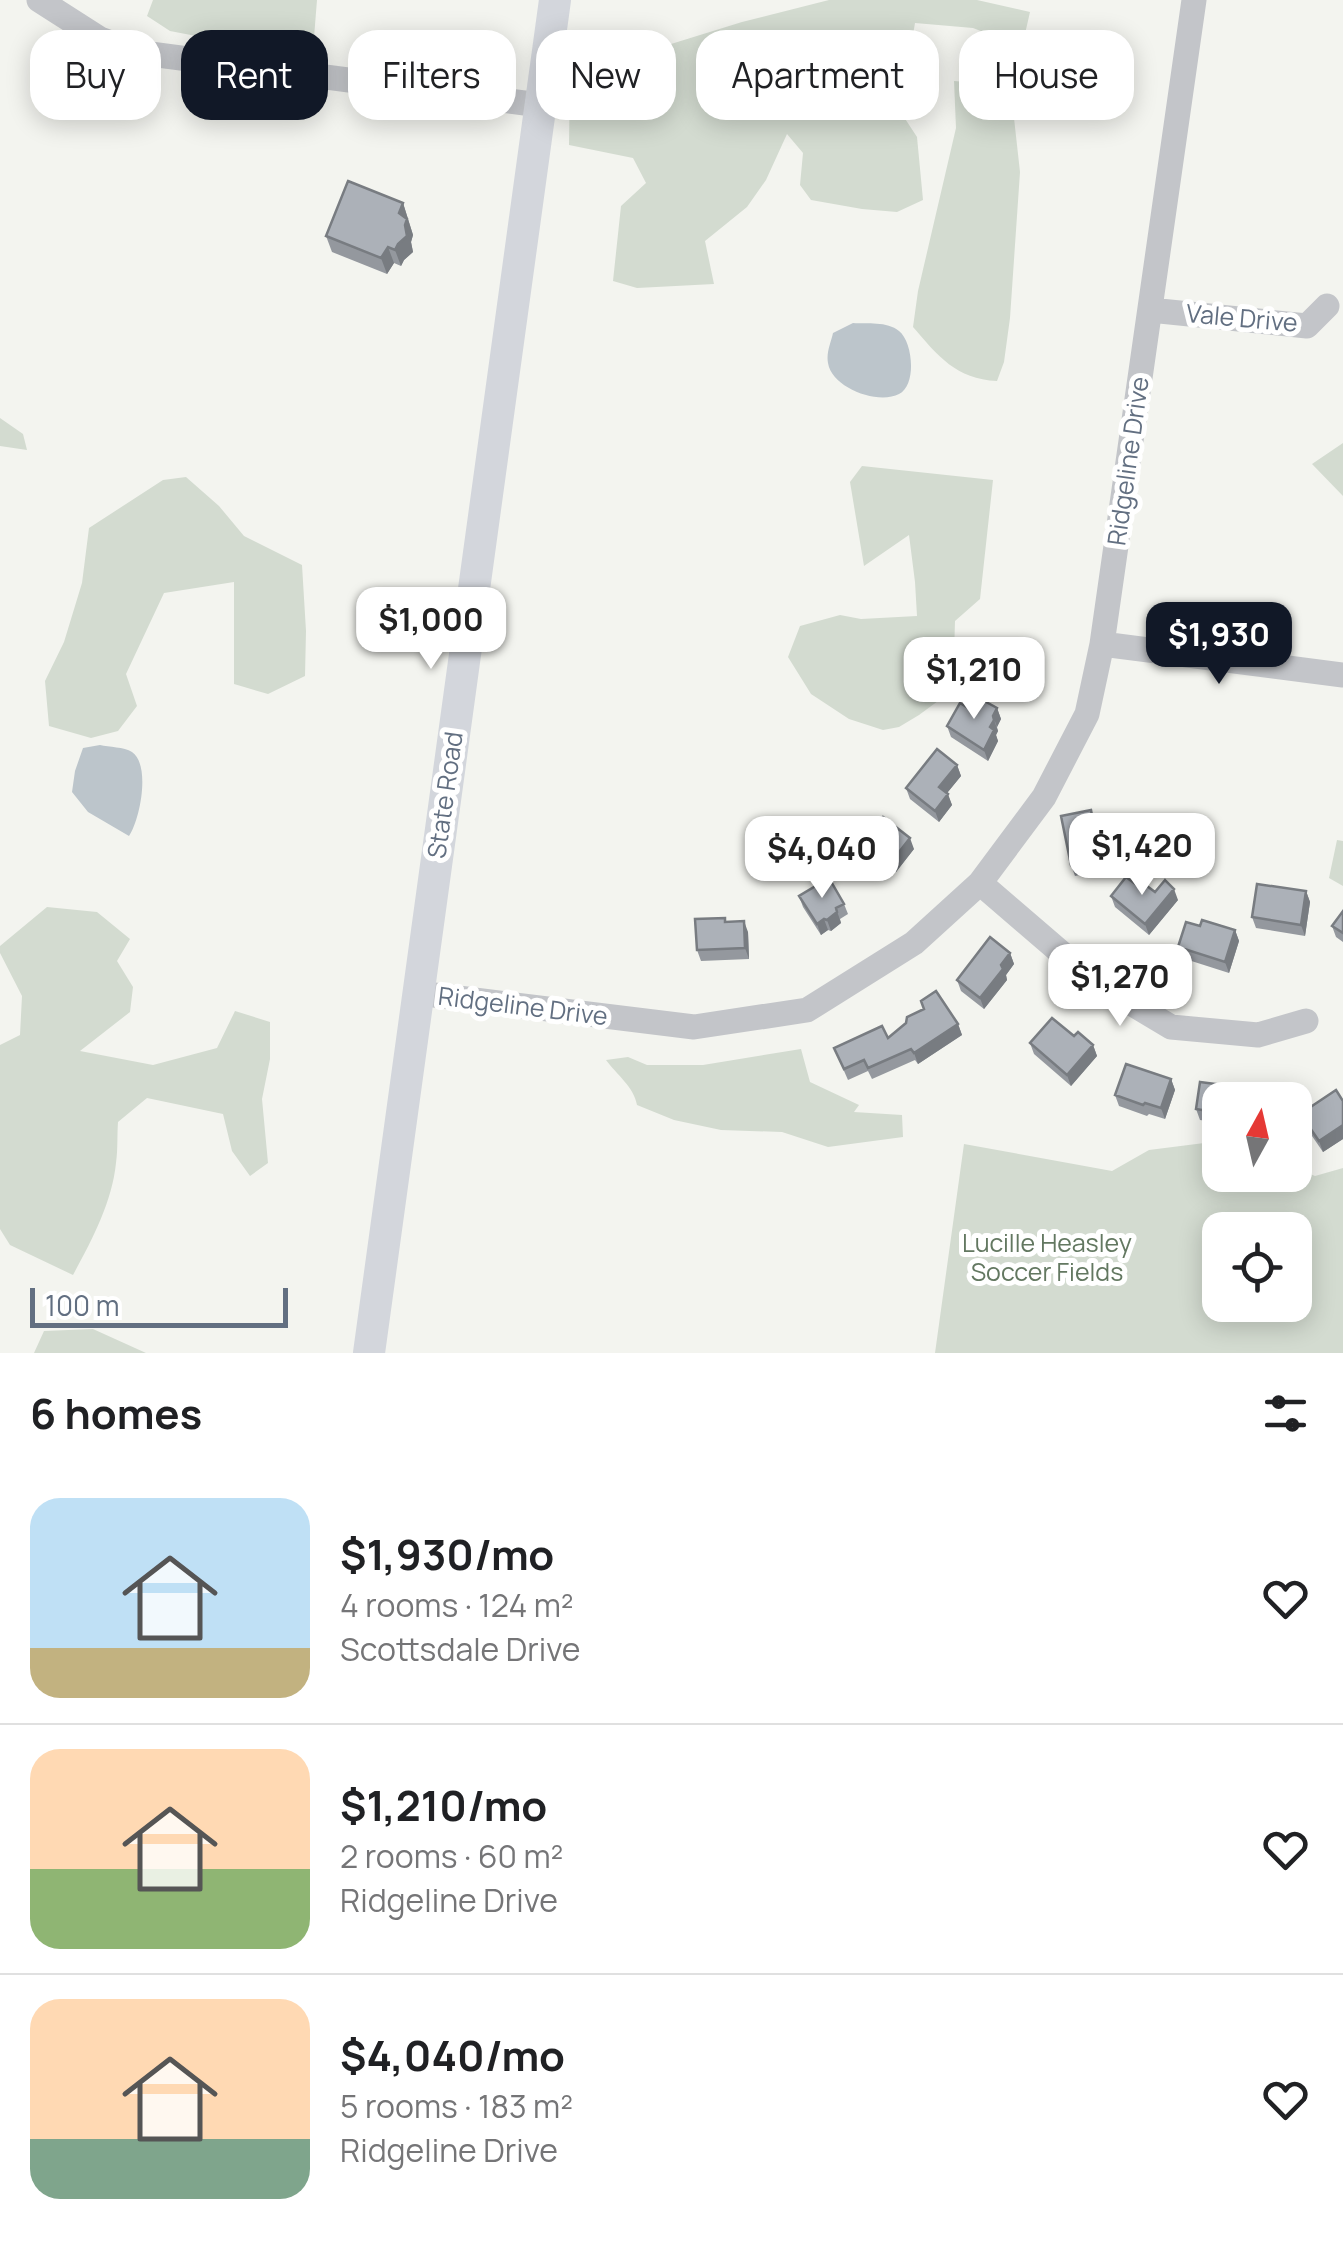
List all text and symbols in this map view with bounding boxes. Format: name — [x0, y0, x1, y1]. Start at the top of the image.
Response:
chip: Buy — [30, 30, 161, 120]
chip: Rent — [181, 30, 328, 120]
chip: Filters — [348, 30, 516, 120]
chip: New — [536, 30, 676, 120]
chip: Apartment — [696, 30, 939, 120]
chip: House — [959, 30, 1134, 120]
street label: Vale Drive — [1185, 295, 1299, 340]
street label: Ridgeline Drive — [1098, 374, 1157, 548]
pin: $1,000 — [350, 587, 512, 672]
text: $1,000 — [378, 597, 484, 641]
pin: $1,930 — [1138, 602, 1300, 687]
text: $1,930 — [1168, 612, 1270, 656]
pin: $1,210 — [893, 637, 1055, 722]
text: $1,210 — [926, 647, 1022, 691]
street label: State Road — [418, 729, 471, 861]
pin: $1,420 — [1061, 813, 1223, 898]
pin: $4,040 — [741, 816, 903, 901]
text: $1,420 — [1091, 823, 1193, 867]
text: $4,040 — [767, 826, 877, 870]
pin: $1,270 — [1039, 944, 1201, 1029]
text: $1,270 — [1070, 954, 1170, 998]
street label: Ridgeline Drive — [436, 978, 610, 1033]
north arrow — [1202, 1082, 1312, 1192]
map controls — [1202, 1082, 1312, 1322]
button: locate — [1202, 1212, 1312, 1322]
park label: Lucille Heasley Soccer Fields — [962, 1225, 1132, 1289]
scale bar — [30, 1283, 288, 1328]
text: 100 m — [45, 1286, 119, 1324]
text: 6 homes — [30, 1384, 202, 1442]
icon: filters — [1258, 1386, 1313, 1441]
text: $1,930/mo — [340, 1525, 554, 1583]
icon: home — [110, 1538, 230, 1658]
icon: heart — [1258, 1571, 1313, 1626]
text: 4 rooms · 124 m² — [340, 1583, 574, 1627]
text: Scottsdale Drive — [340, 1627, 581, 1671]
text: $1,210/mo — [340, 1776, 547, 1834]
icon: home — [110, 1789, 230, 1909]
icon: heart — [1258, 1822, 1313, 1877]
text: 2 rooms · 60 m² — [340, 1834, 563, 1878]
text: Ridgeline Drive — [340, 1878, 558, 1922]
text: $4,040/mo — [340, 2026, 565, 2084]
icon: home — [110, 2039, 230, 2159]
icon: heart — [1258, 2072, 1313, 2127]
text: 5 rooms · 183 m² — [340, 2084, 573, 2128]
text: Ridgeline Drive — [340, 2128, 558, 2172]

